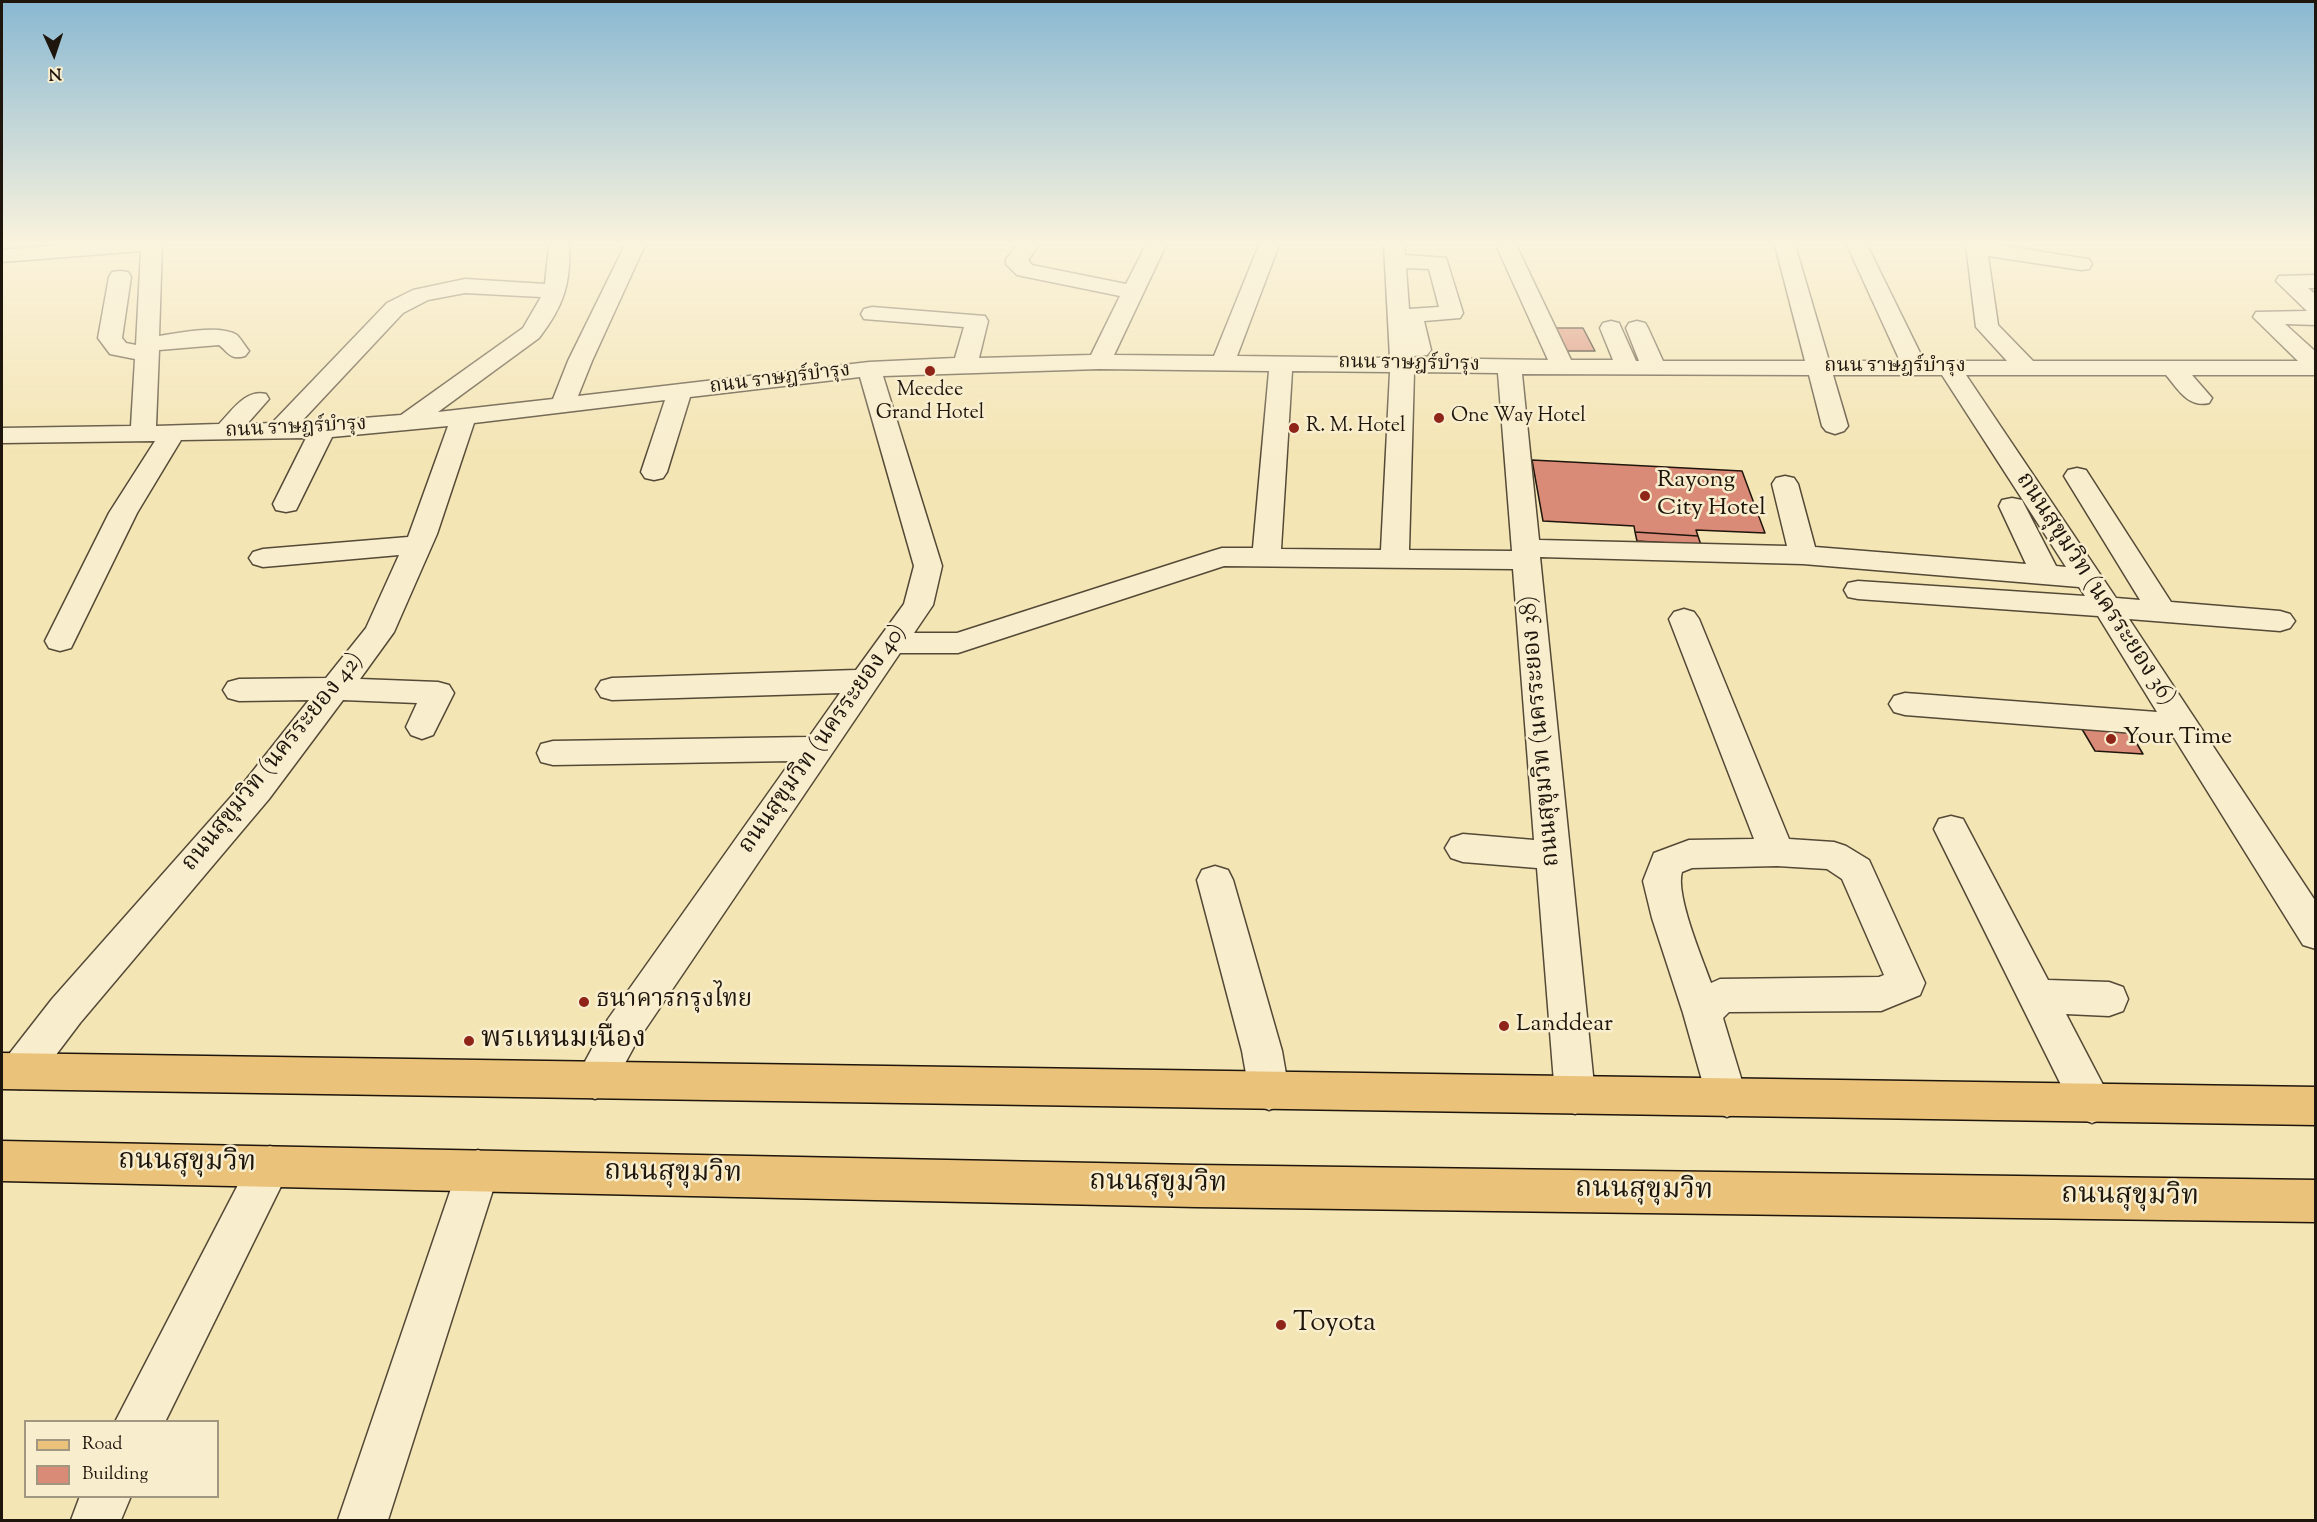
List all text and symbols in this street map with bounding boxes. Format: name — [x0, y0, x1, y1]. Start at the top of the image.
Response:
north arrow — [24, 24, 84, 84]
text: N — [48, 61, 62, 84]
street label: ถนน ราษฎร์บำรุง — [1338, 352, 1480, 378]
street label: ถนน ราษฎร์บำรุง — [1824, 356, 1966, 380]
street label: ถนน ราษฎร์บำรุง — [708, 359, 852, 401]
marker: Meedee Grand Hotel — [923, 364, 937, 378]
place label: Meedee Grand Hotel — [876, 380, 984, 427]
place label: One Way Hotel — [1451, 406, 1586, 430]
marker: One Way Hotel — [1432, 411, 1446, 425]
street label: ถนน ราษฎร์บำรุง — [225, 413, 367, 445]
place label: R. M. Hotel — [1306, 416, 1406, 440]
marker: R. M. Hotel — [1287, 421, 1301, 435]
place label: Rayong City Hotel — [1657, 468, 1766, 524]
street label: ถนนสุขุมวิท (นครระยอง 36) — [2008, 468, 2180, 712]
marker: Rayong City Hotel — [1638, 489, 1652, 503]
street label: ถนนสุขุมวิท (นครระยอง 38) — [1516, 594, 1568, 868]
street label: ถนนสุขุมวิท (นครระยอง 40) — [734, 620, 914, 860]
street label: ถนนสุขุมวิท (นครระยอง 42) — [177, 648, 371, 878]
place label: Your Time — [2123, 725, 2232, 753]
marker: Your Time — [2104, 732, 2118, 746]
place label: ธนาคารกรุงไทย — [596, 988, 752, 1016]
marker: ธนาคารกรุงไทย — [577, 995, 591, 1009]
place label: Landdear — [1516, 1012, 1613, 1040]
marker: Landdear — [1497, 1019, 1511, 1033]
place label: พรแหนมเนือง — [481, 1024, 646, 1058]
marker: พรแหนมเนือง — [462, 1034, 476, 1048]
street label: ถนนสุขุมวิท — [118, 1146, 256, 1182]
street label: ถนนสุขุมวิท — [604, 1157, 742, 1193]
street label: ถนนสุขุมวิท — [1089, 1167, 1227, 1203]
street label: ถนนสุขุมวิท — [1575, 1174, 1713, 1210]
street label: ถนนสุขุมวิท — [2061, 1180, 2199, 1216]
place label: Toyota — [1293, 1308, 1376, 1342]
marker: Toyota — [1274, 1318, 1288, 1332]
legend — [24, 1420, 219, 1498]
text: Road — [82, 1432, 122, 1458]
text: Building — [82, 1462, 148, 1488]

